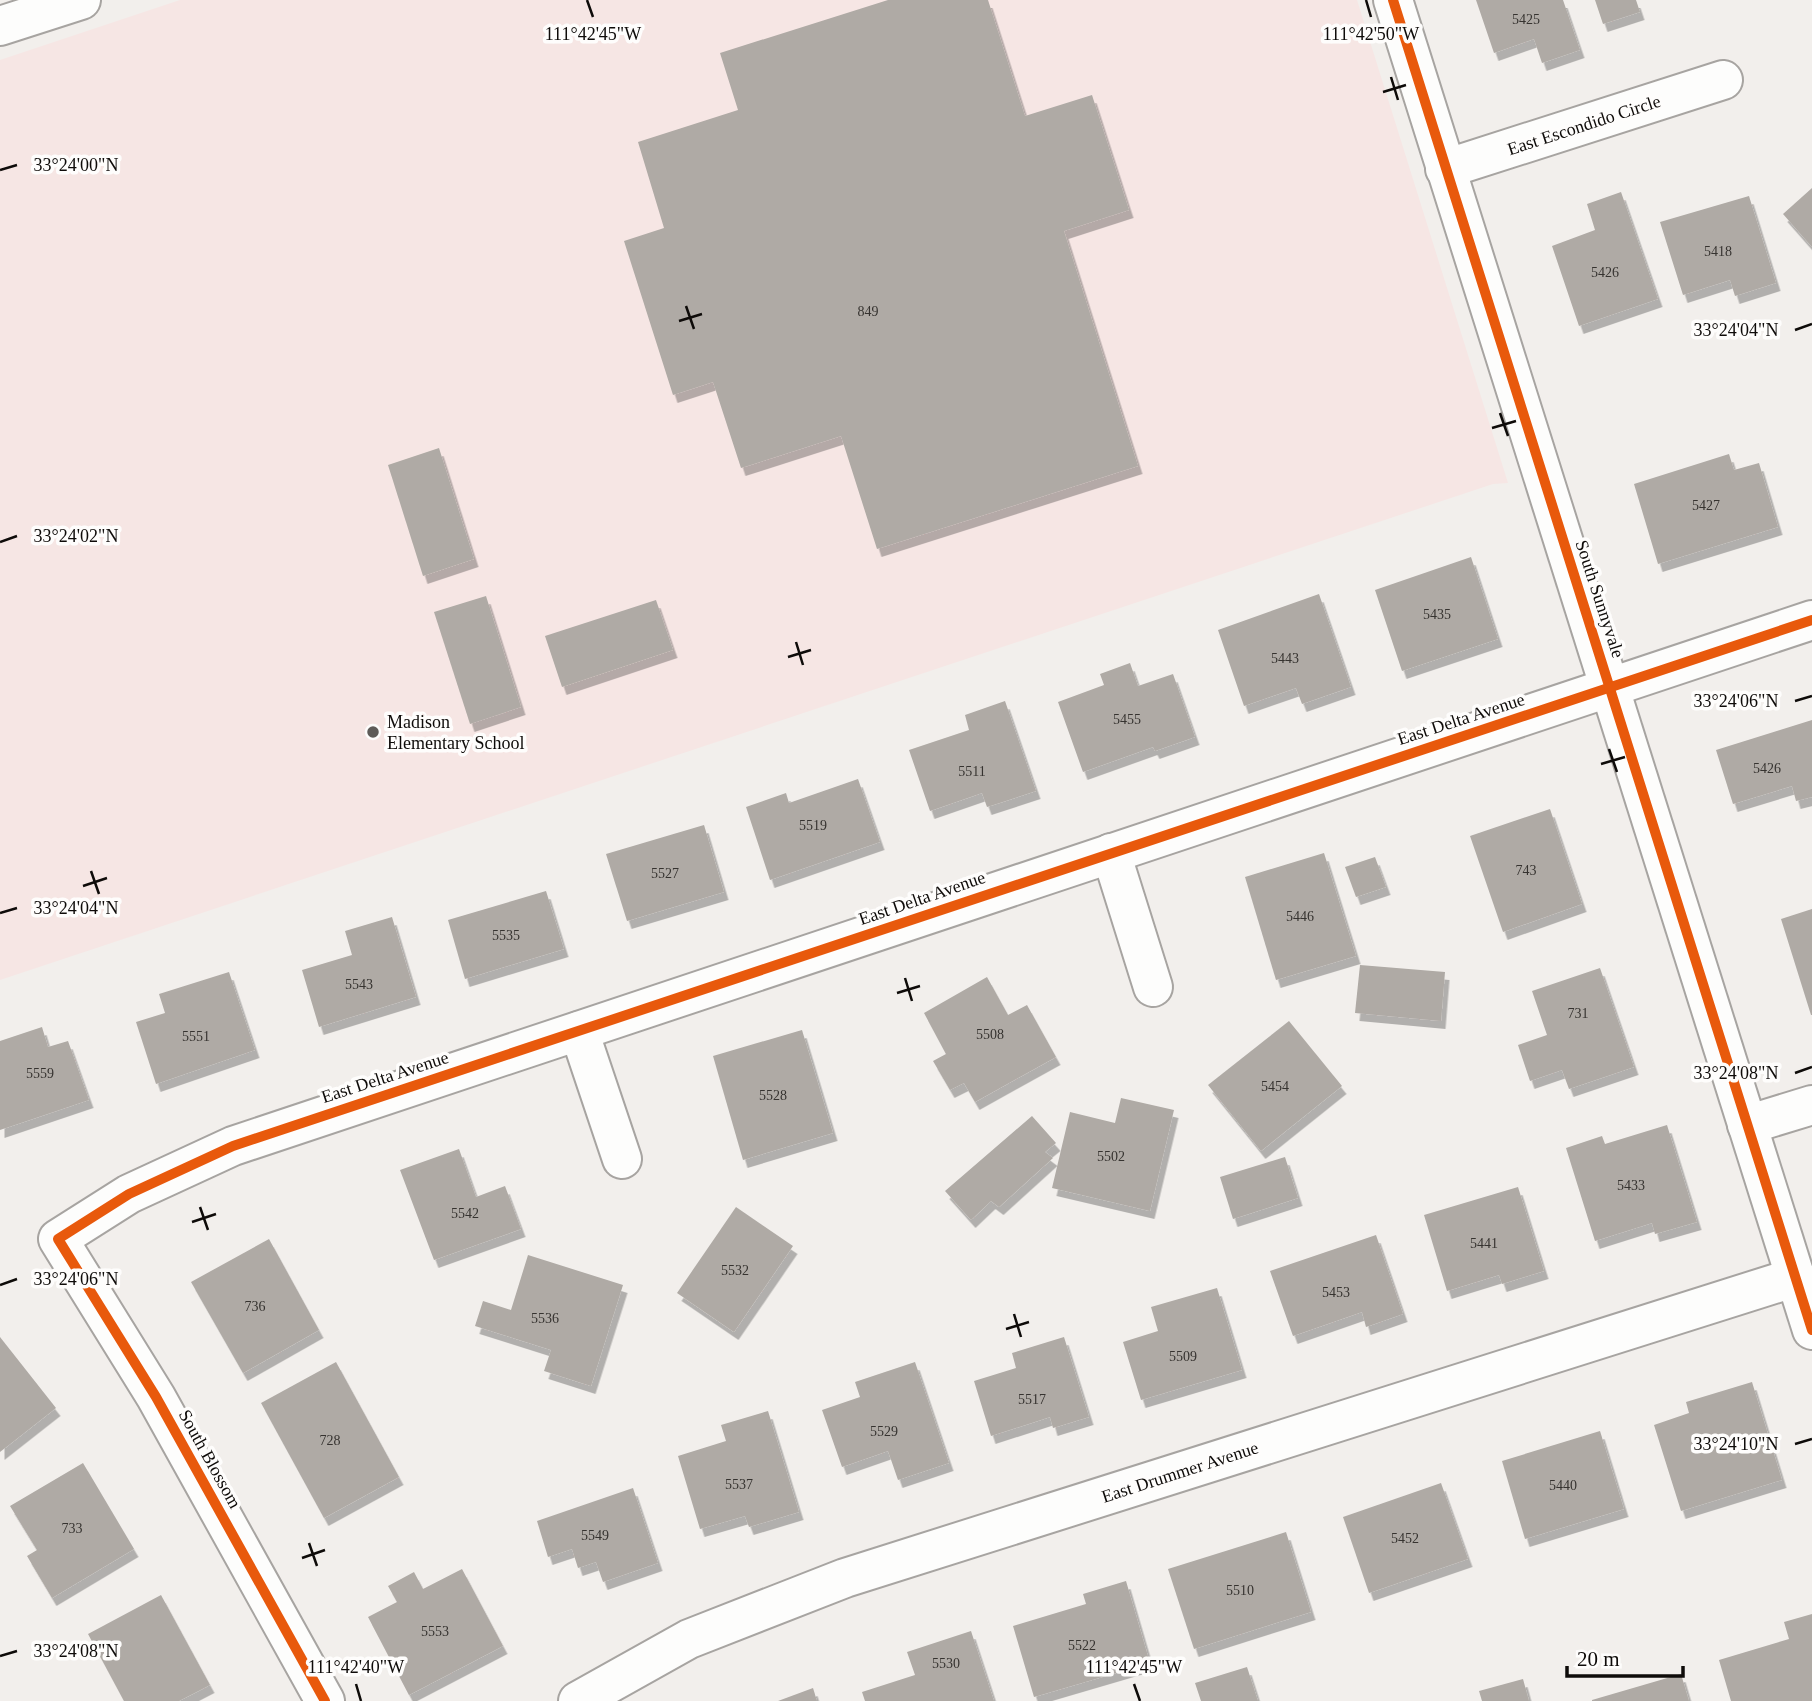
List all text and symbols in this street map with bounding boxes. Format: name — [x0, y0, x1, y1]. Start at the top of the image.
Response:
house number: 5425 — [1512, 12, 1540, 27]
text: 111°42'45"W — [545, 24, 641, 44]
text: 111°42'50"W — [1323, 24, 1419, 44]
street label: East Escondido Circle — [1505, 91, 1663, 159]
text: 33°24'00"N — [34, 155, 118, 175]
house number: 5418 — [1704, 244, 1732, 259]
house number: 5426 — [1591, 265, 1619, 280]
house number: 849 — [858, 304, 879, 319]
text: 33°24'04"N — [1694, 320, 1778, 340]
house number: 5427 — [1692, 498, 1720, 513]
text: 33°24'02"N — [34, 526, 118, 546]
street label: South Sunnyvale — [1572, 538, 1628, 660]
house number: 5435 — [1423, 607, 1451, 622]
house number: 5443 — [1271, 651, 1299, 666]
street label: East Delta Avenue — [1395, 689, 1527, 749]
text: 33°24'06"N — [1694, 691, 1778, 711]
place label: Madison Elementary School — [387, 712, 524, 753]
house number: 5455 — [1113, 712, 1141, 727]
marker: Madison Elementary School — [365, 724, 381, 740]
house number: 5426 — [1753, 761, 1781, 776]
house number: 5511 — [958, 764, 986, 779]
house number: 5519 — [799, 818, 827, 833]
house number: 743 — [1516, 863, 1537, 878]
house number: 5527 — [651, 866, 679, 881]
street label: East Delta Avenue — [856, 867, 988, 929]
text: 33°24'04"N — [34, 898, 118, 918]
house number: 5446 — [1286, 909, 1314, 924]
house number: 5535 — [492, 928, 520, 943]
house number: 5543 — [345, 977, 373, 992]
house number: 731 — [1568, 1006, 1589, 1021]
house number: 5508 — [976, 1027, 1004, 1042]
house number: 5551 — [182, 1029, 210, 1044]
street label: East Delta Avenue — [319, 1047, 451, 1107]
text: 33°24'08"N — [1694, 1063, 1778, 1083]
house number: 5559 — [26, 1066, 54, 1081]
house number: 5454 — [1261, 1079, 1289, 1094]
house number: 5528 — [759, 1088, 787, 1103]
house number: 5502 — [1097, 1149, 1125, 1164]
house number: 5433 — [1617, 1178, 1645, 1193]
house number: 5542 — [451, 1206, 479, 1221]
house number: 5441 — [1470, 1236, 1498, 1251]
house number: 5532 — [721, 1263, 749, 1278]
text: 33°24'06"N — [34, 1269, 118, 1289]
house number: 5453 — [1322, 1285, 1350, 1300]
house number: 736 — [245, 1299, 266, 1314]
house number: 5536 — [531, 1311, 559, 1326]
house number: 5509 — [1169, 1349, 1197, 1364]
house number: 5517 — [1018, 1392, 1046, 1407]
street label: South Blossom — [175, 1406, 245, 1512]
house number: 5529 — [870, 1424, 898, 1439]
house number: 728 — [320, 1433, 341, 1448]
text: 33°24'10"N — [1694, 1434, 1778, 1454]
street label: East Drummer Avenue — [1099, 1437, 1261, 1507]
house number: 5537 — [725, 1477, 753, 1492]
house number: 5440 — [1549, 1478, 1577, 1493]
house number: 733 — [62, 1521, 83, 1536]
house number: 5549 — [581, 1528, 609, 1543]
house number: 5452 — [1391, 1531, 1419, 1546]
house number: 5510 — [1226, 1583, 1254, 1598]
house number: 5553 — [421, 1624, 449, 1639]
scale bar — [1567, 1634, 1682, 1678]
house number: 5522 — [1068, 1638, 1096, 1653]
text: 33°24'08"N — [34, 1641, 118, 1661]
text: 20 m — [1577, 1647, 1620, 1671]
house number: 5530 — [932, 1656, 960, 1671]
text: 111°42'40"W — [308, 1657, 404, 1677]
text: 111°42'45"W — [1086, 1657, 1182, 1677]

